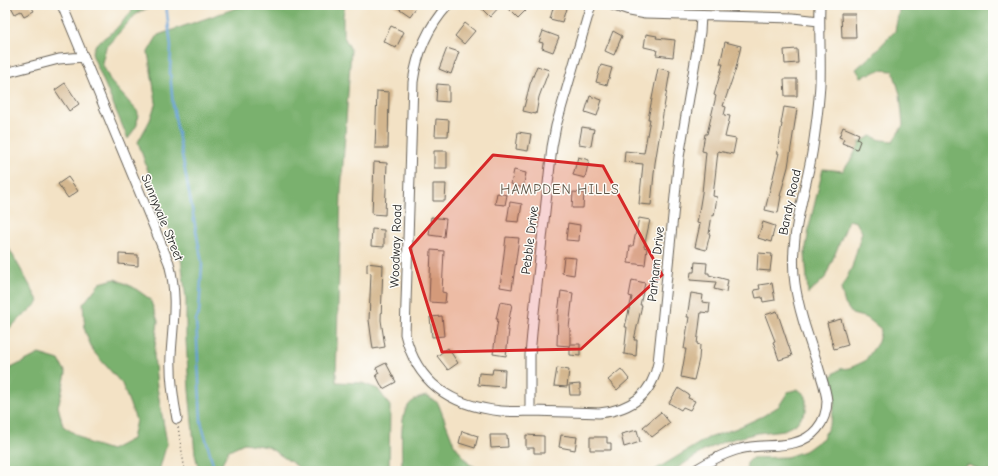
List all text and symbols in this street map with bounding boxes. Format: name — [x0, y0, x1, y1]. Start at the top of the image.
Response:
street label: Bandy Road — [775, 168, 804, 236]
street label: Sunnyvale Street — [138, 172, 187, 264]
district label: HAMPDEN HILLS — [500, 181, 620, 198]
street label: Woodway Road — [387, 204, 404, 288]
street label: Pebble Drive — [518, 205, 541, 275]
street label: Parham Drive — [644, 225, 667, 302]

